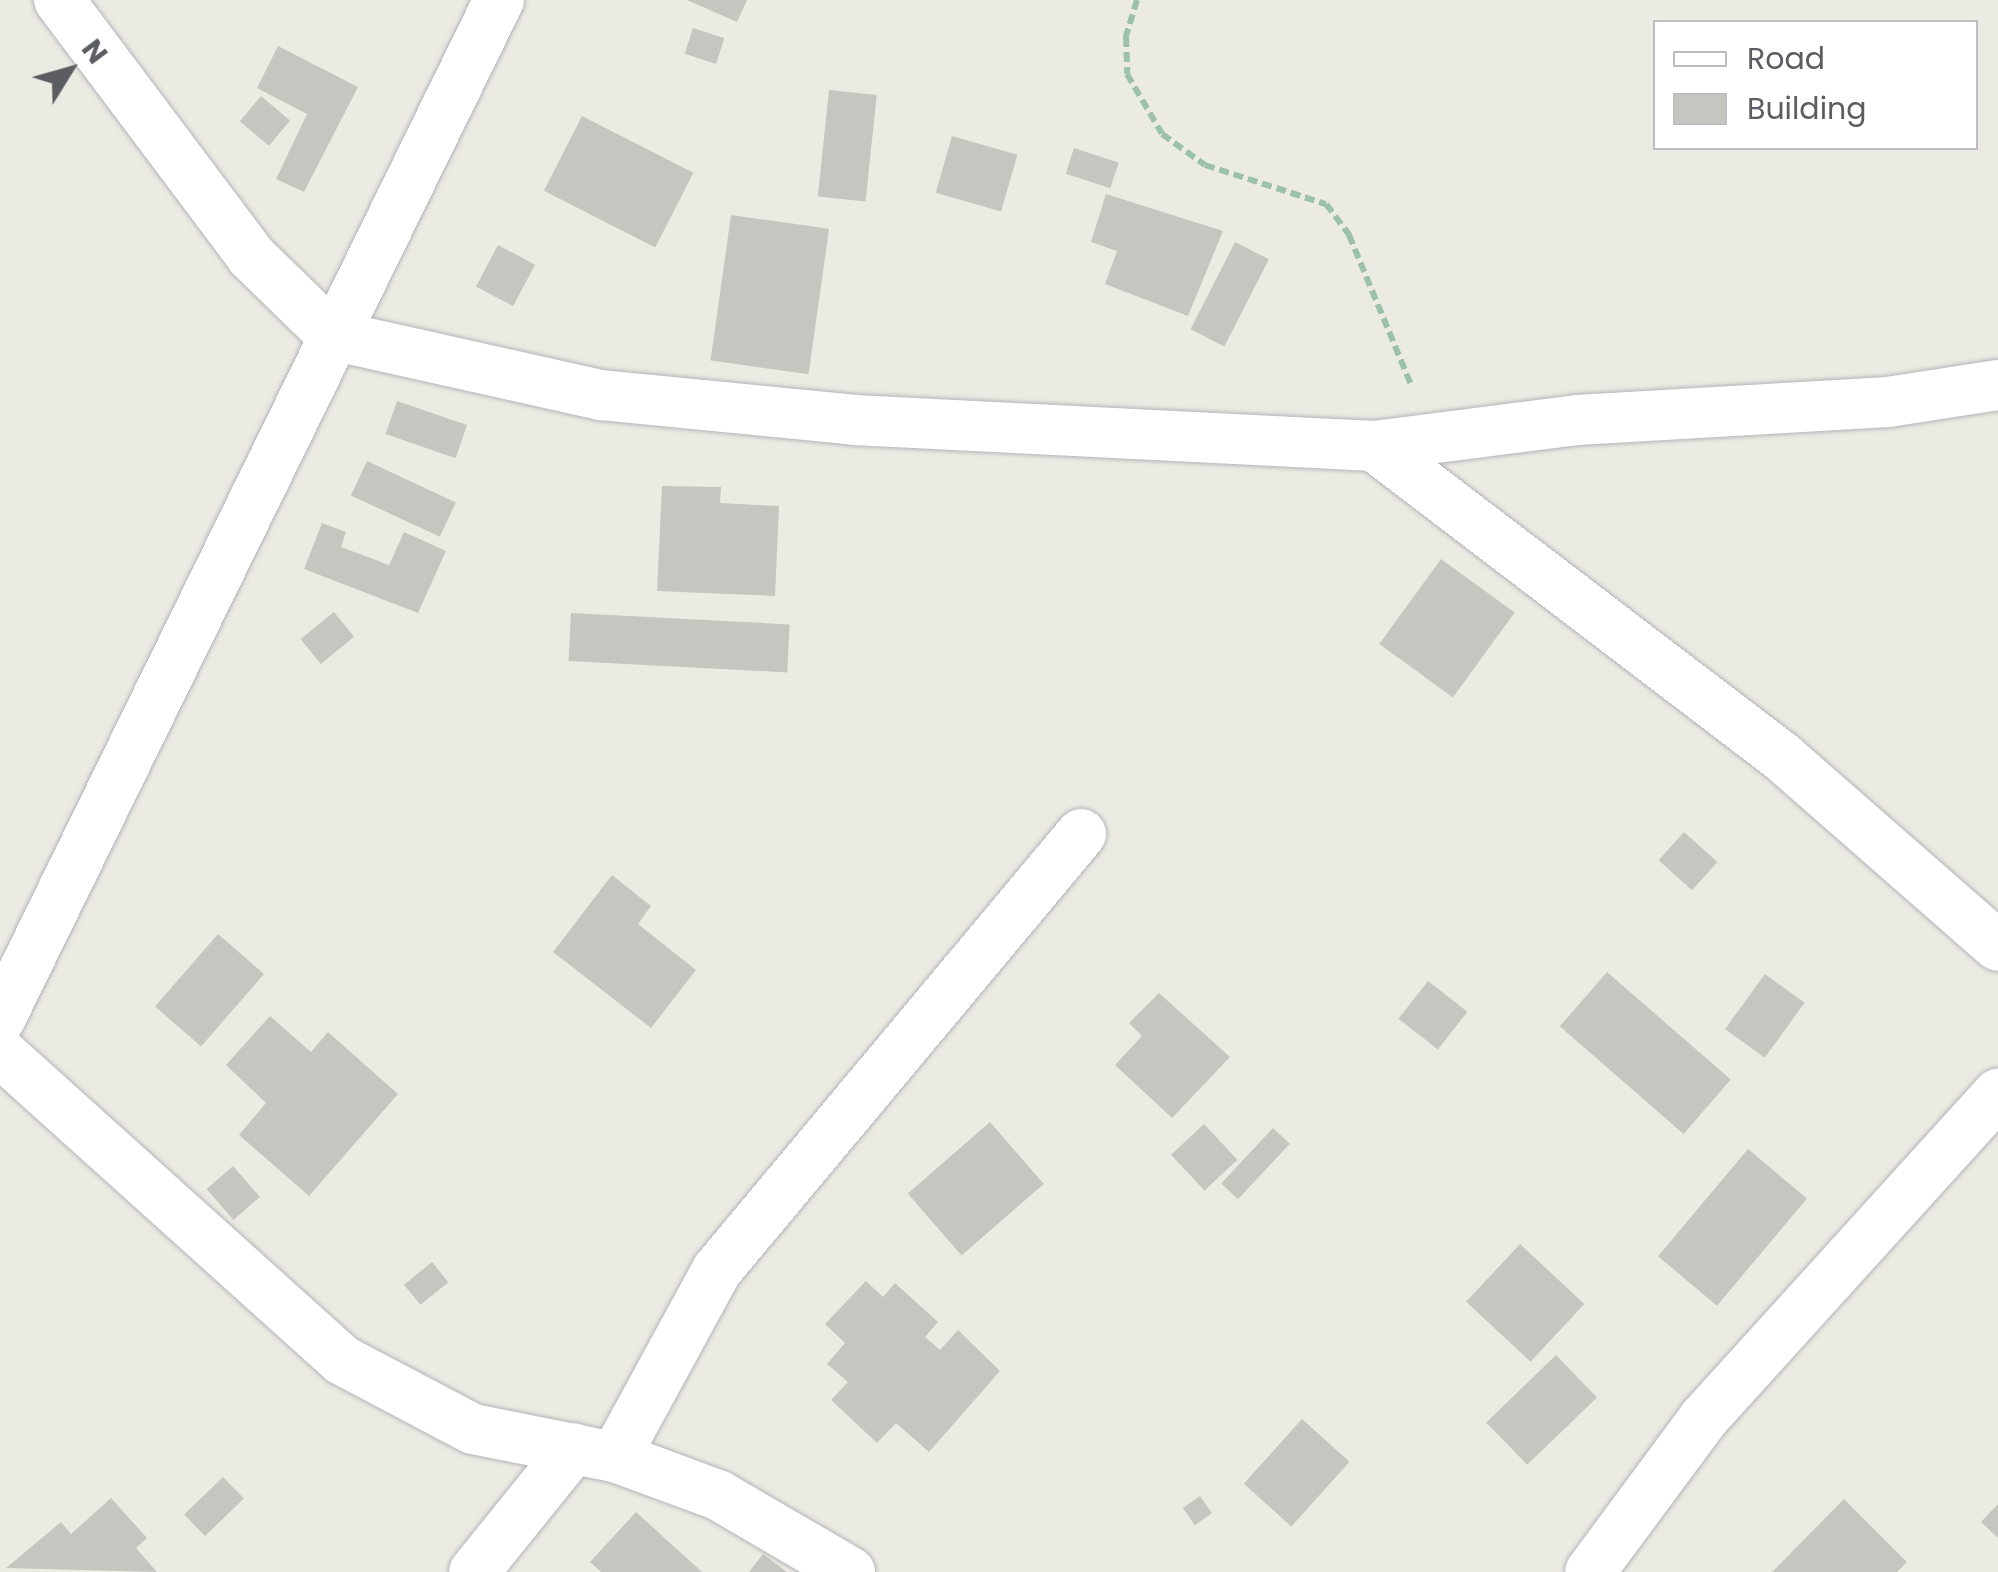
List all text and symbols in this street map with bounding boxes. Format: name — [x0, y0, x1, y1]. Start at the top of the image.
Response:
north arrow — [20, 20, 120, 120]
legend — [1653, 20, 1978, 150]
text: N — [72, 31, 116, 72]
text: Road — [1747, 37, 1825, 80]
text: Building — [1747, 87, 1867, 130]

